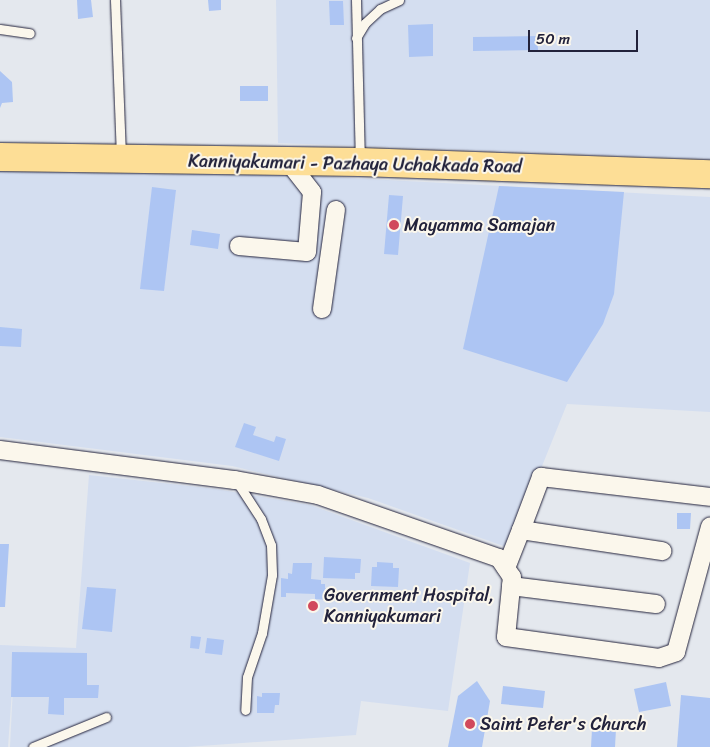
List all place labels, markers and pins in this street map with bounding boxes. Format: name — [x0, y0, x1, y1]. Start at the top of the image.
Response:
place label: Mayamma Samajan — [404, 214, 555, 236]
marker: Mayamma Samajan — [388, 219, 400, 231]
place label: Government Hospital, Kanniyakumari — [324, 585, 494, 628]
marker: Government Hospital, Kanniyakumari — [306, 599, 320, 613]
place label: Saint Peter's Church — [480, 713, 647, 735]
marker: Saint Peter's Church — [464, 718, 476, 730]

